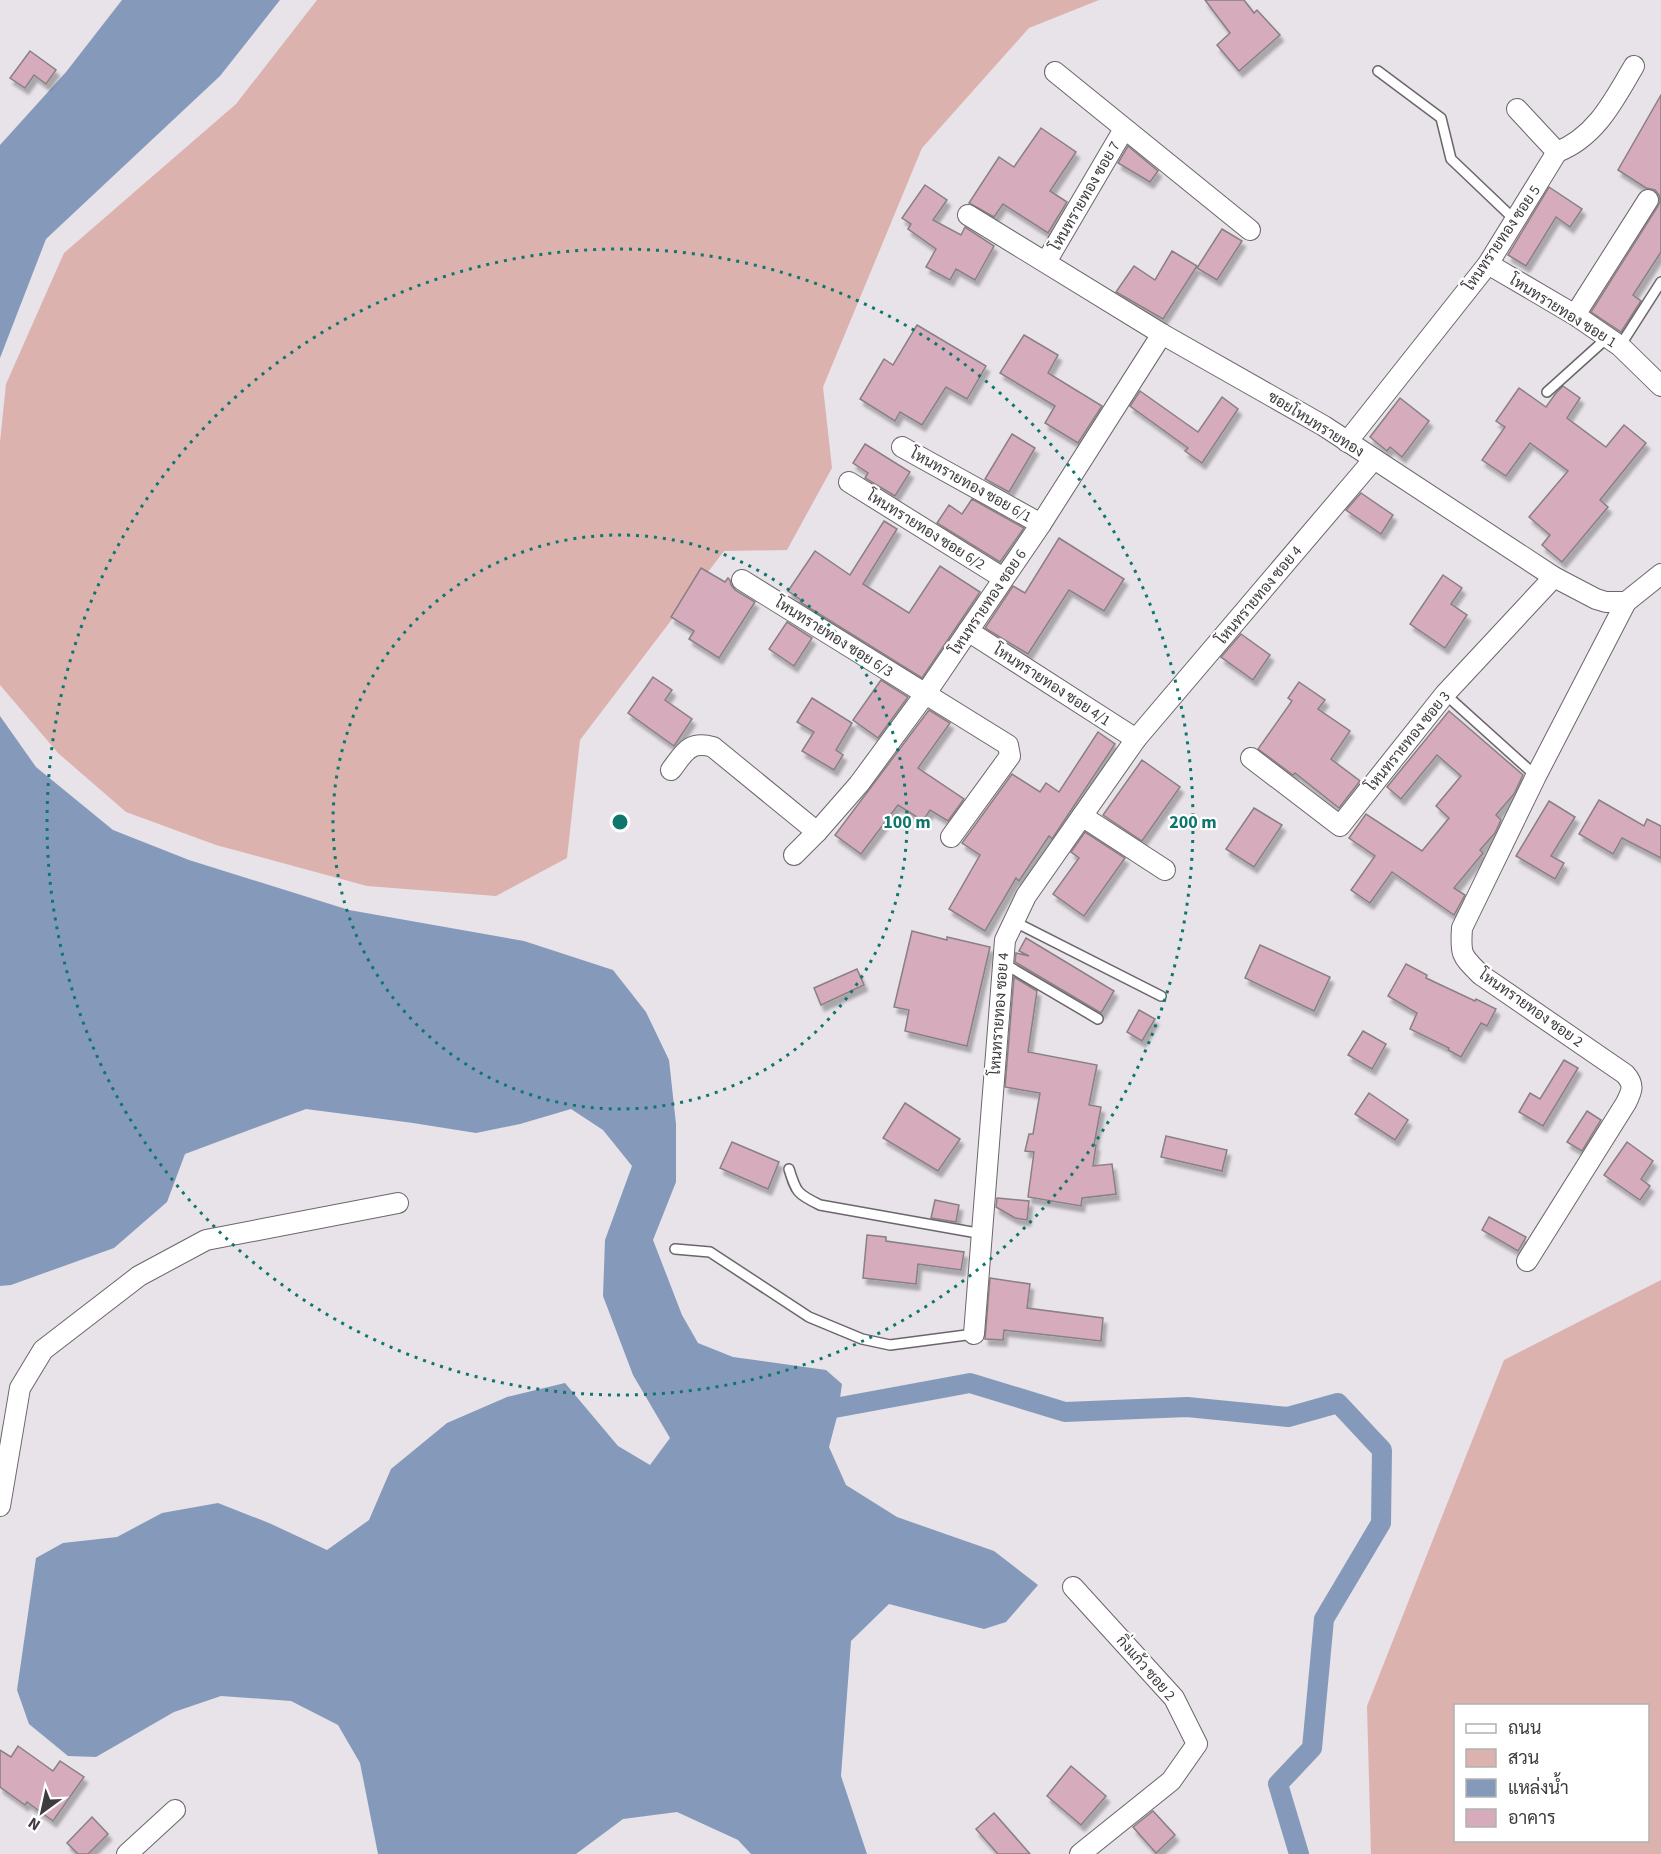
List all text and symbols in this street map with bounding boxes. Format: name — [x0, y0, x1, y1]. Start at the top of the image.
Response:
street label: โหนทรายทอง ซอย 7 — [1045, 138, 1125, 256]
street label: โหนทรายทอง ซอย 5 — [1459, 181, 1546, 296]
street label: โหนทรายทอง ซอย 1 — [1504, 269, 1621, 353]
street label: ซอยโหนทรายทอง — [1264, 386, 1368, 462]
street label: โหนทรายทอง ซอย 6/1 — [905, 443, 1035, 528]
street label: โหนทรายทอง ซอย 6/2 — [862, 485, 989, 575]
street label: โหนทรายทอง ซอย 4 — [1211, 541, 1307, 650]
street label: โหนทรายทอง ซอย 6 — [945, 545, 1032, 660]
street label: โหนทรายทอง ซอย 6/3 — [770, 592, 897, 682]
street label: โหนทรายทอง ซอย 4/1 — [988, 639, 1114, 731]
street label: โหนทรายทอง ซอย 3 — [1361, 687, 1455, 797]
text: 100 m — [883, 810, 931, 835]
text: 200 m — [1169, 810, 1217, 835]
centre of rings — [610, 812, 630, 832]
street label: โหนทรายทอง ซอย 4 — [985, 951, 1014, 1077]
street label: โหนทรายทอง ซอย 2 — [1473, 964, 1587, 1052]
street label: กิ่งแก้ว ซอย 2 — [1111, 1628, 1183, 1706]
legend — [1454, 1704, 1649, 1842]
text: ถนน — [1508, 1716, 1541, 1741]
text: สวน — [1508, 1746, 1539, 1771]
text: แหล่งน้ำ — [1508, 1772, 1569, 1801]
north arrow — [12, 1782, 72, 1842]
text: อาคาร — [1508, 1806, 1556, 1831]
text: N — [24, 1812, 45, 1836]

